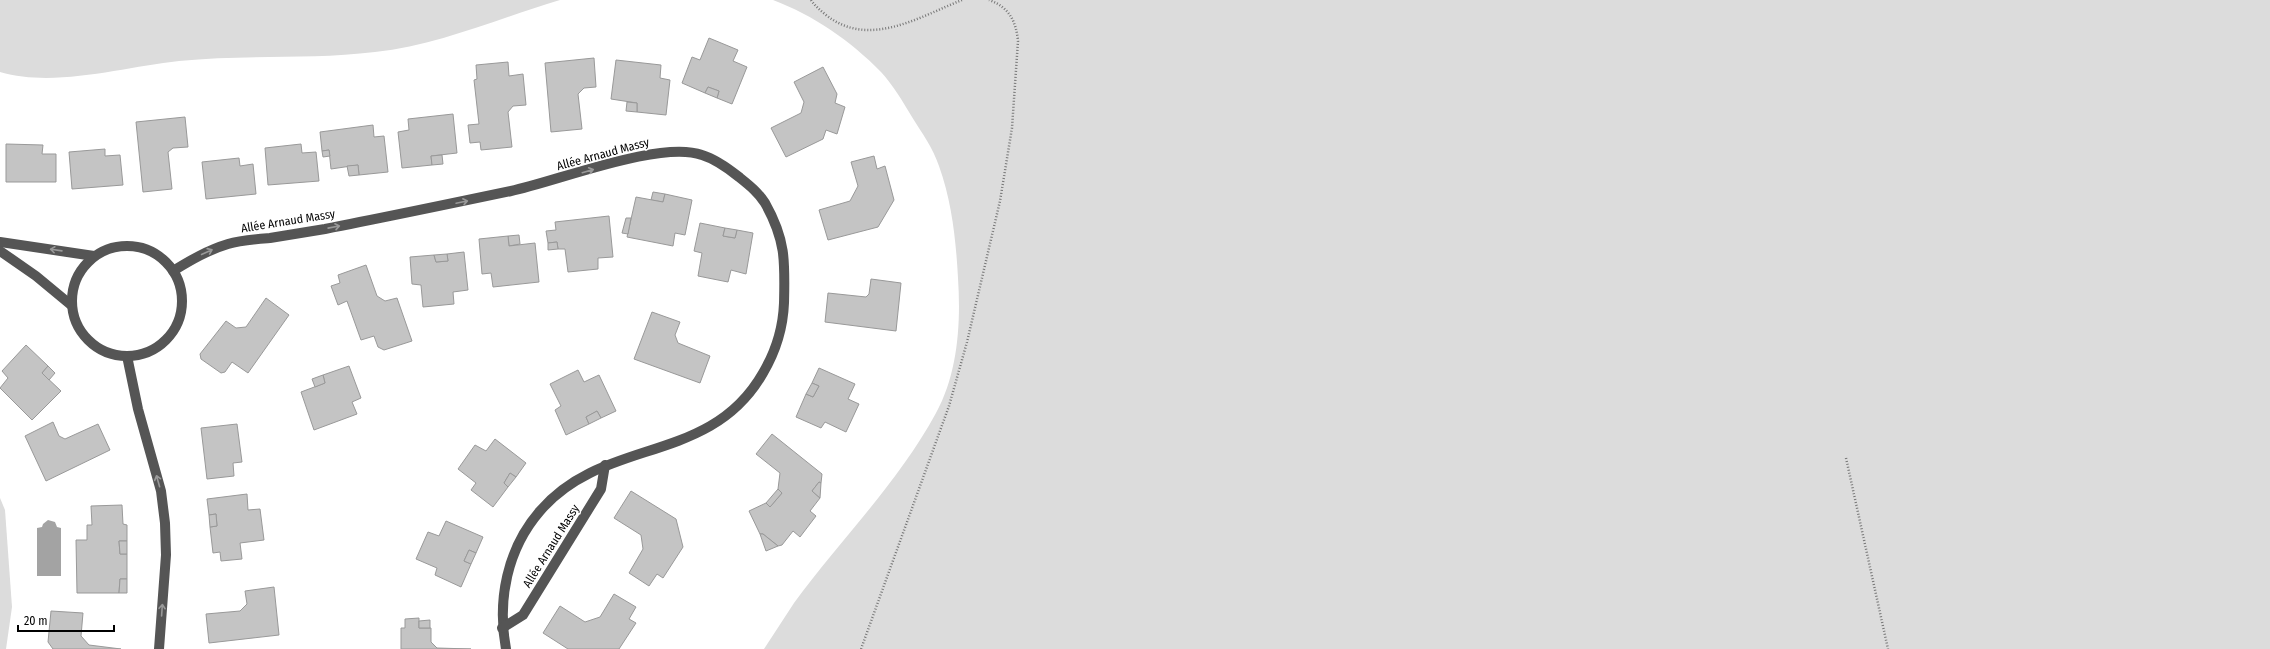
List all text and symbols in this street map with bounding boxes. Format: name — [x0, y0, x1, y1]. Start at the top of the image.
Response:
street label: Allée Arnaud Massy — [555, 135, 651, 173]
one-way arrow — [581, 167, 594, 174]
one-way arrow — [455, 197, 468, 205]
street label: Allée Arnaud Massy — [240, 207, 337, 235]
one-way arrow — [327, 222, 340, 230]
one-way arrow — [49, 246, 62, 254]
one-way arrow — [201, 248, 213, 255]
one-way arrow — [154, 475, 161, 488]
street label: Allée Arnaud Massy — [520, 501, 582, 590]
one-way arrow — [158, 604, 165, 617]
scale bar — [18, 607, 114, 633]
text: 20 m — [24, 614, 48, 628]

